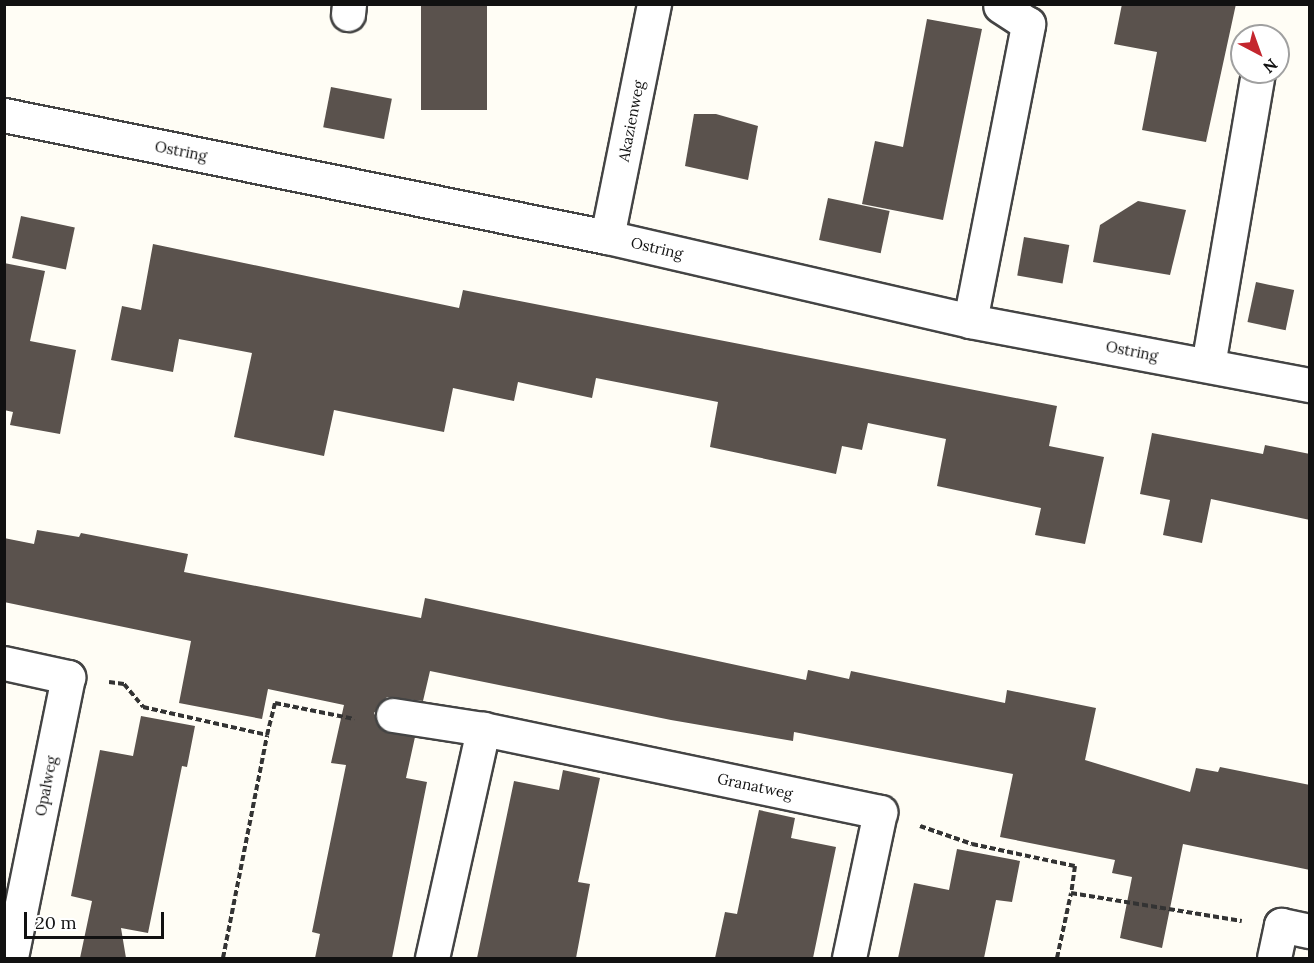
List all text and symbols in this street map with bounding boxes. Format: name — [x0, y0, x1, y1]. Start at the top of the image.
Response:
north arrow — [1230, 24, 1290, 84]
text: N — [1259, 54, 1282, 78]
street label: Akazienweg — [614, 79, 648, 163]
street label: Ostring — [153, 137, 209, 165]
street label: Ostring — [629, 233, 685, 263]
street label: Ostring — [1104, 337, 1160, 365]
street label: Opalweg — [31, 754, 61, 818]
street label: Granatweg — [716, 769, 794, 803]
scale bar — [27, 900, 166, 938]
text: 20 m — [35, 911, 77, 934]

